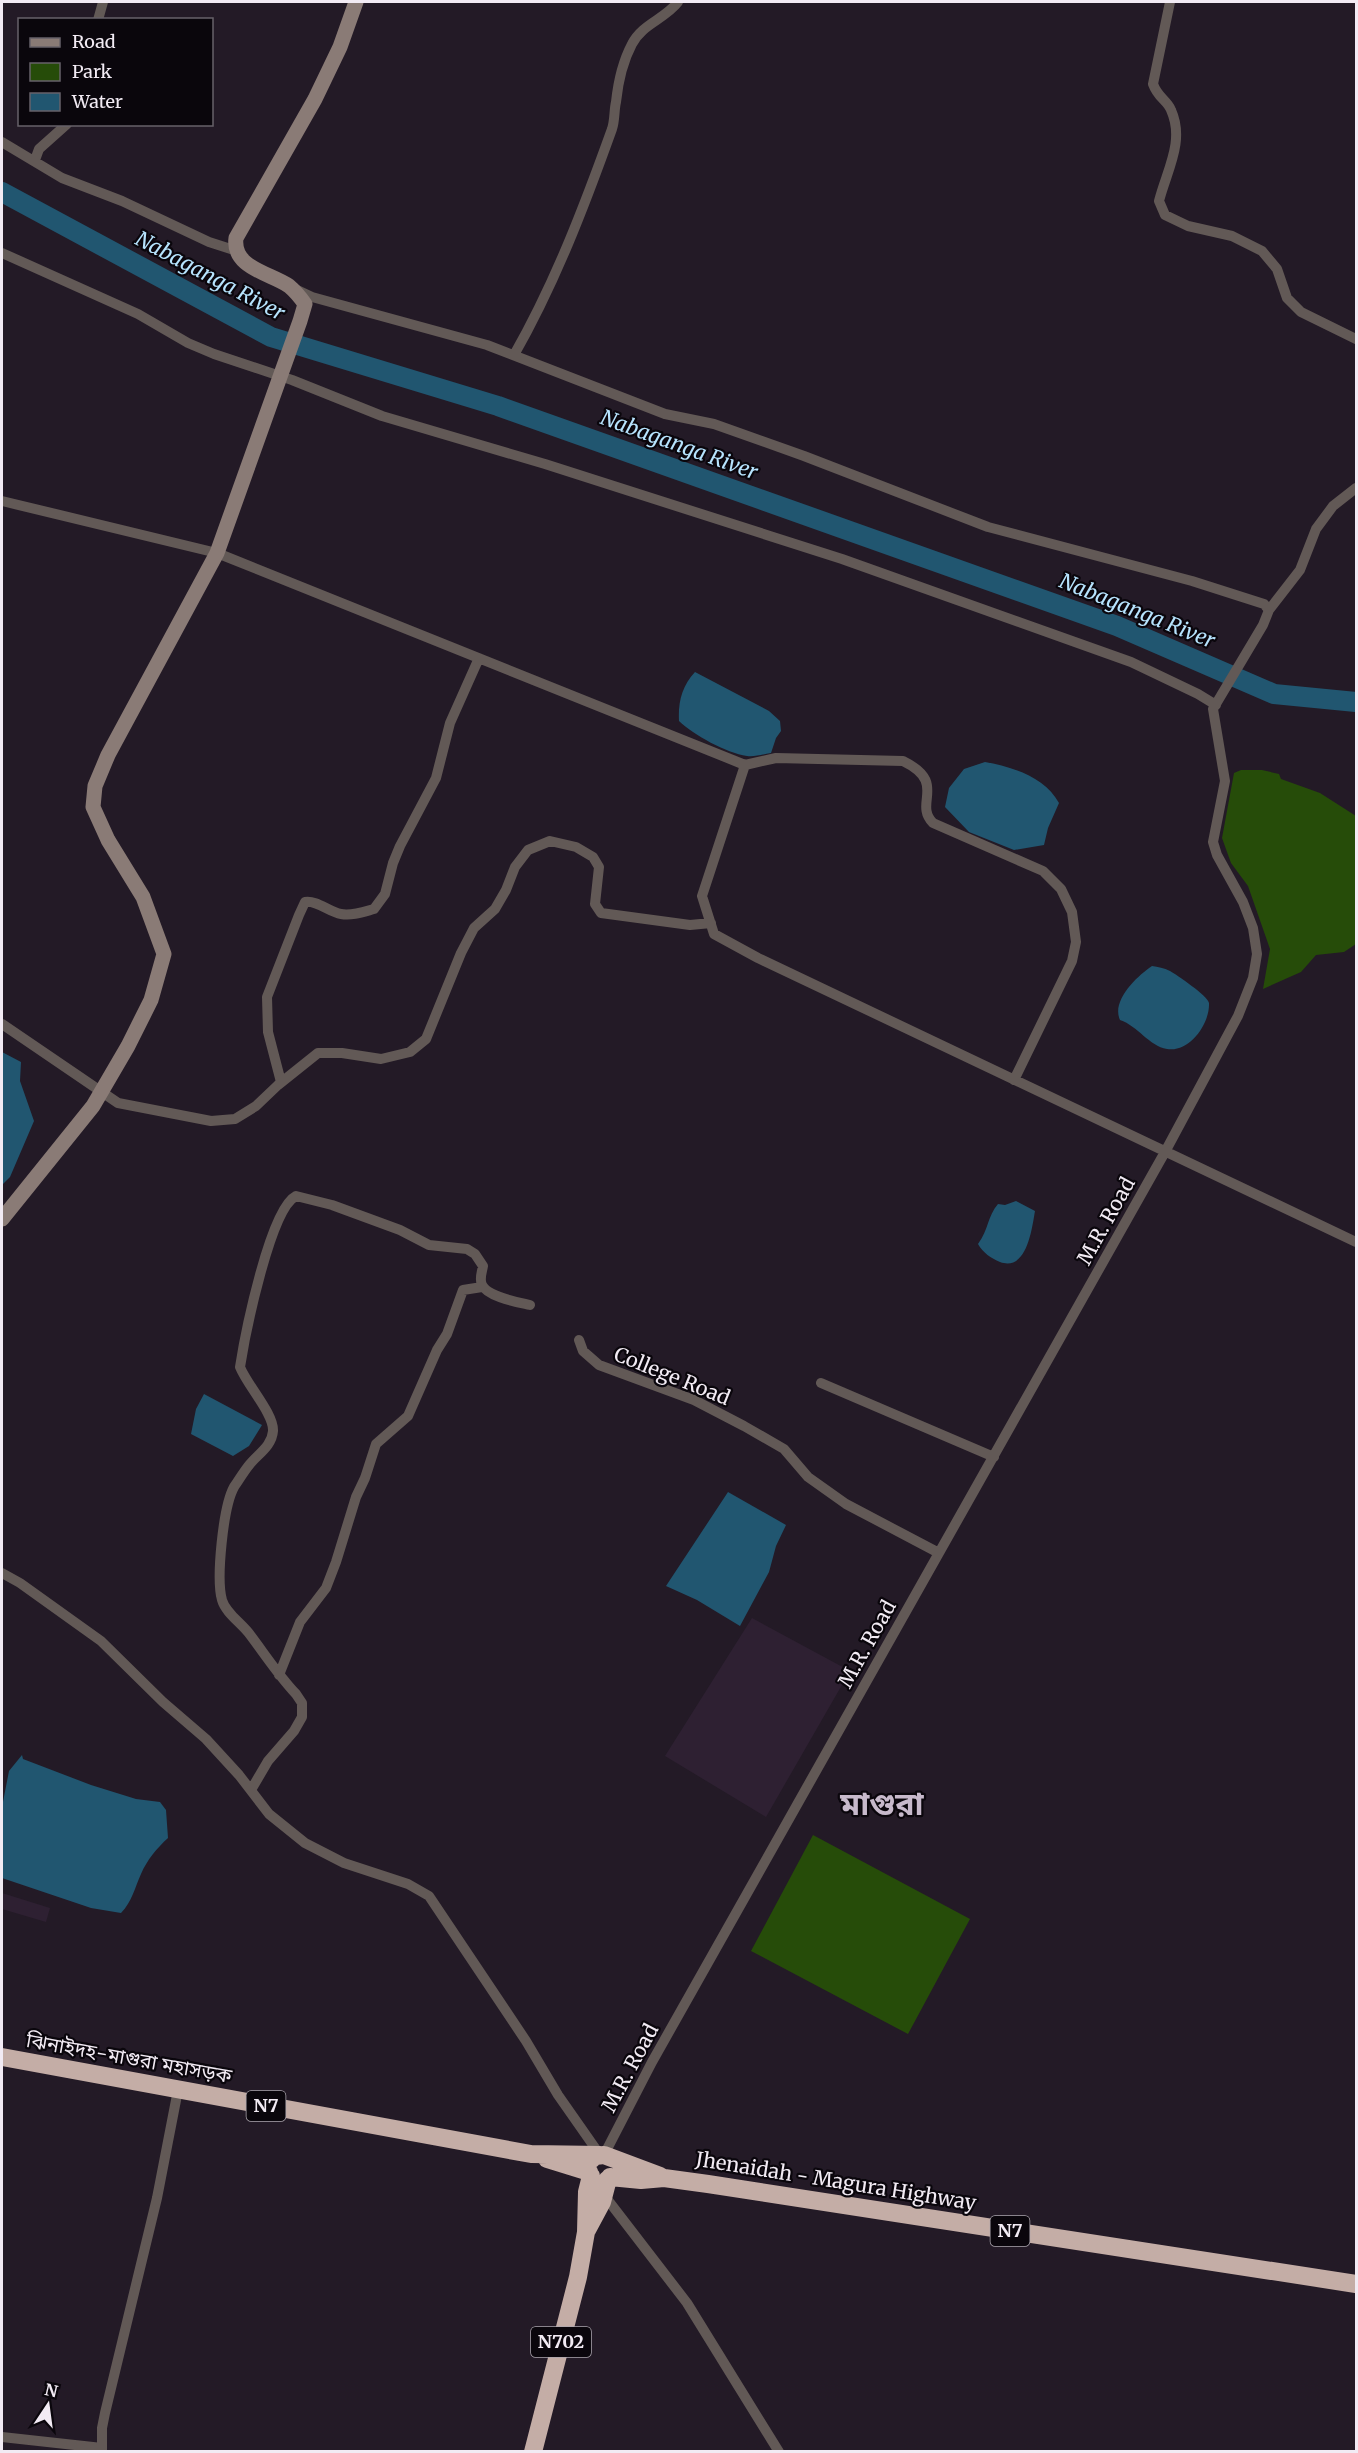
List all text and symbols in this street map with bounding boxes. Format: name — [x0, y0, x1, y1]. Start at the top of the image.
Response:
legend — [18, 18, 213, 126]
text: Road — [72, 30, 116, 53]
text: Park — [72, 60, 113, 83]
text: Water — [71, 90, 123, 113]
water label: Nabaganga River — [131, 225, 290, 327]
water label: Nabaganga River — [597, 404, 762, 486]
water label: Nabaganga River — [1055, 567, 1219, 654]
street label: M.R. Road — [1071, 1173, 1140, 1269]
street label: College Road — [611, 1341, 734, 1410]
street label: M.R. Road — [832, 1596, 901, 1692]
district label: মাগুরা — [839, 1784, 925, 1824]
street label: M.R. Road — [596, 2019, 663, 2116]
street label: ঝিনাইদহ-মাগুরা মহাসড়ক — [23, 2027, 235, 2088]
road number: N7 — [246, 2091, 286, 2121]
street label: Jhenaidah - Magura Highway — [693, 2146, 978, 2215]
road number: N7 — [990, 2216, 1030, 2246]
road number: N702 — [531, 2327, 591, 2357]
north arrow — [18, 2375, 78, 2435]
text: N — [43, 2379, 60, 2402]

